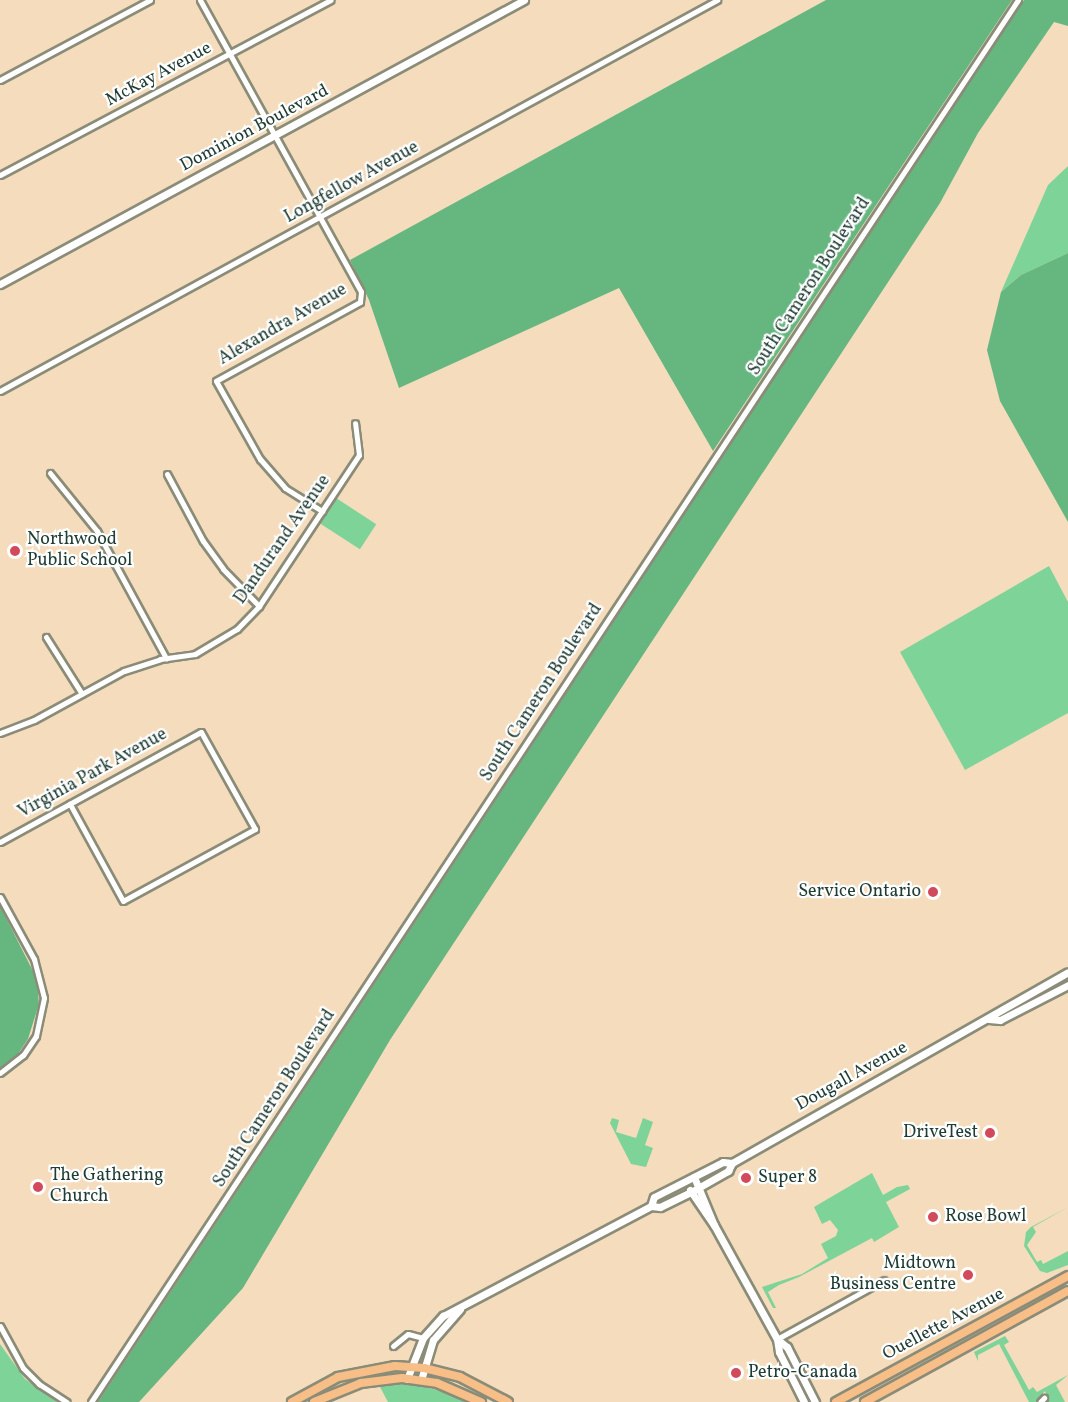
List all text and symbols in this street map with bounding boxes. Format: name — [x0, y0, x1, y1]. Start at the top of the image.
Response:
street label: McKay Avenue — [102, 38, 216, 112]
street label: Dominion Boulevard — [177, 81, 333, 177]
street label: Longfellow Avenue — [281, 137, 423, 229]
street label: South Cameron Boulevard — [744, 194, 876, 380]
street label: Alexandra Avenue — [215, 279, 351, 371]
street label: Dandurand Avenue — [230, 471, 336, 609]
place label: Northwood Public School — [27, 530, 132, 572]
marker: Northwood Public School — [8, 544, 22, 558]
street label: South Cameron Boulevard — [476, 600, 608, 786]
street label: Virginia Park Avenue — [15, 724, 171, 824]
place label: Service Ontario — [798, 881, 921, 903]
marker: Service Ontario — [926, 885, 940, 899]
street label: South Cameron Boulevard — [209, 1006, 341, 1192]
street label: Dougall Avenue — [792, 1037, 912, 1117]
place label: DriveTest — [903, 1122, 978, 1144]
marker: DriveTest — [983, 1126, 997, 1140]
place label: The Gathering Church — [50, 1166, 163, 1208]
place label: Super 8 — [758, 1167, 817, 1189]
marker: Super 8 — [739, 1171, 753, 1185]
marker: The Gathering Church — [31, 1180, 45, 1194]
place label: Rose Bowl — [945, 1206, 1026, 1228]
marker: Rose Bowl — [926, 1210, 940, 1224]
place label: Midtown Business Centre — [830, 1254, 956, 1296]
marker: Midtown Business Centre — [961, 1268, 975, 1282]
street label: Ouellette Avenue — [880, 1284, 1008, 1366]
place label: Petro-Canada — [748, 1362, 858, 1384]
marker: Petro-Canada — [729, 1366, 743, 1380]

